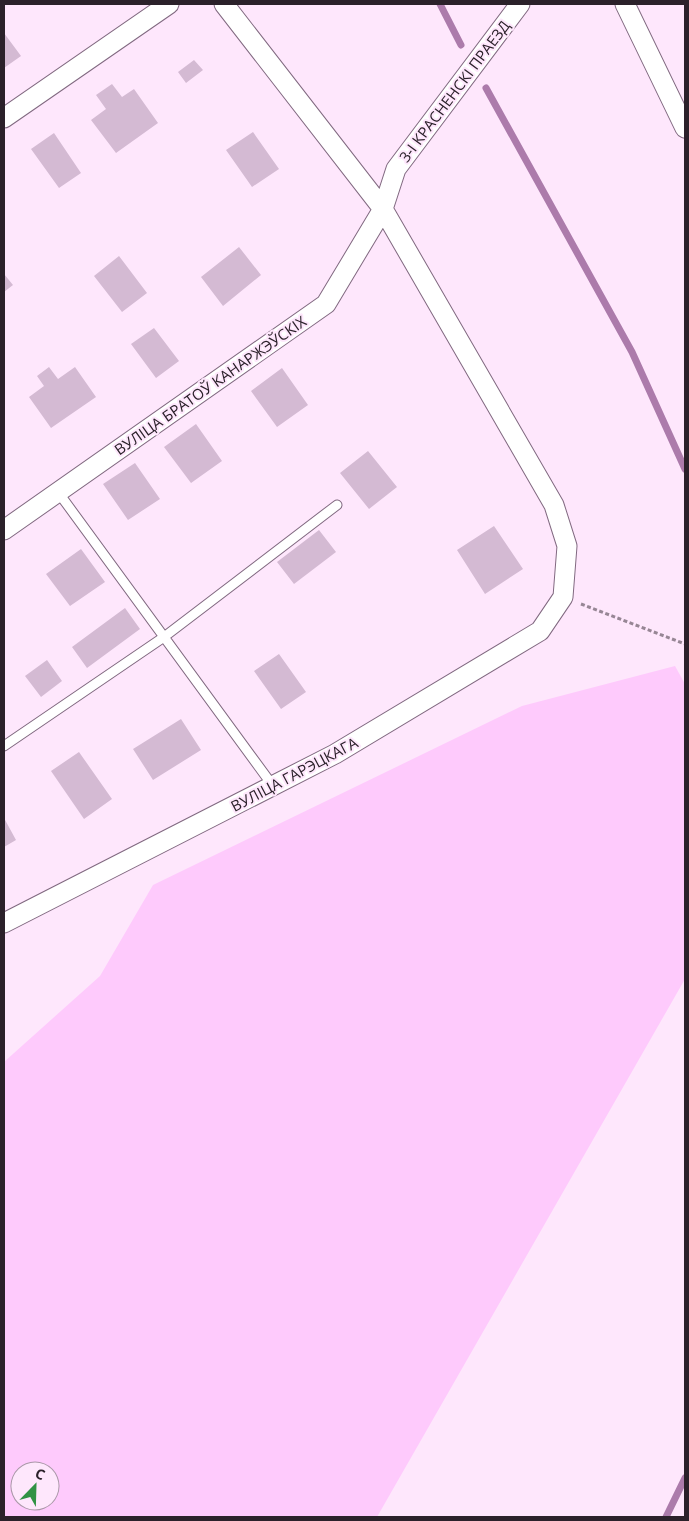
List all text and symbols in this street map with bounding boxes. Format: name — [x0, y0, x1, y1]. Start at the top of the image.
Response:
street label: 3-І КРАСНЕНСКІ ПРАЕЗД — [394, 16, 514, 166]
street label: ВУЛІЦА БРАТОЎ КАНАРЖЭЎСКІХ — [110, 311, 310, 459]
street label: ВУЛІЦА ГАРЭЦКАГА — [227, 732, 361, 816]
north arrow — [10, 1461, 60, 1511]
text: С — [32, 1463, 48, 1484]

